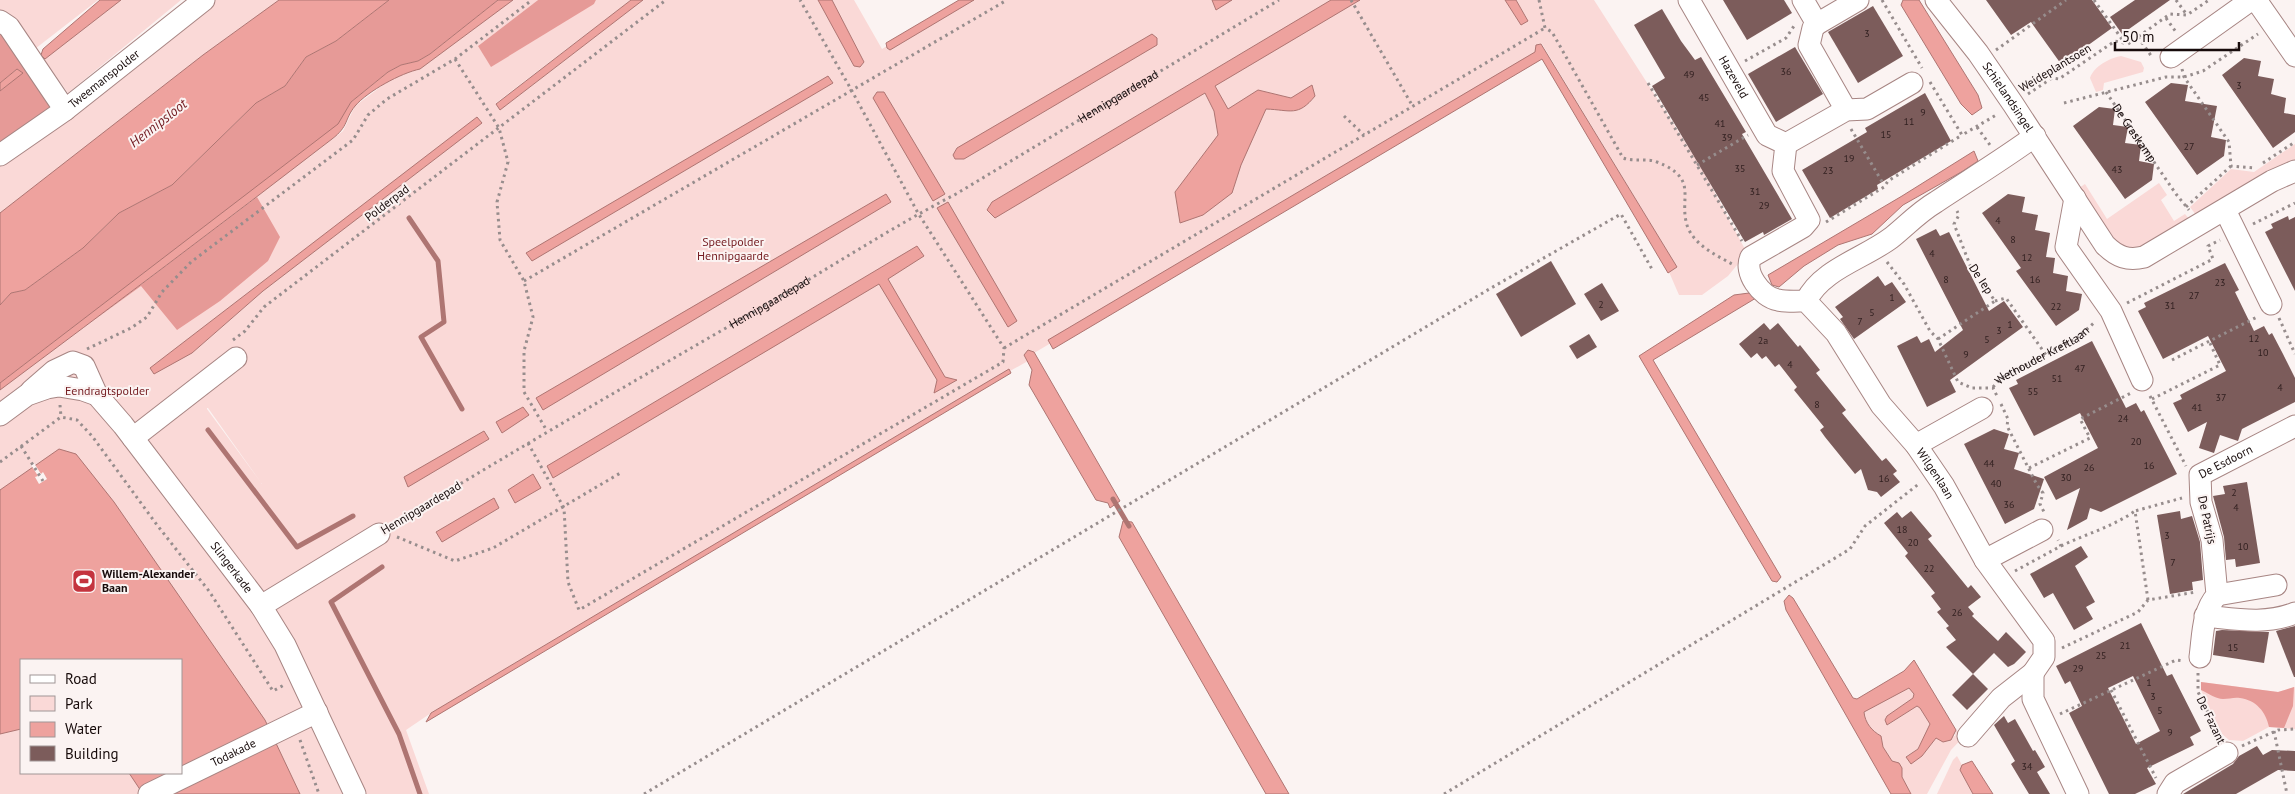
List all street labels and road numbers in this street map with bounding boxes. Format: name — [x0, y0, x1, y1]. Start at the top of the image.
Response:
street label: Weideplantsoen — [2016, 40, 2094, 95]
street label: Tweemanspolder — [65, 46, 142, 111]
street label: Hazeveld — [1716, 53, 1752, 101]
street label: Schielandsingel — [1979, 59, 2038, 135]
street label: Hennipgaardepad — [1075, 66, 1161, 126]
street label: De Graskamp — [2109, 101, 2160, 165]
street label: Polderpad — [362, 181, 412, 224]
street label: De Iep — [1966, 261, 1997, 297]
street label: Hennipgaardepad — [726, 273, 812, 332]
street label: Wethouder Kreftlaan — [1991, 323, 2092, 387]
street label: De Esdoorn — [2196, 441, 2255, 481]
street label: Wilgenlaan — [1913, 445, 1958, 501]
street label: Hennipgaardepad — [378, 478, 464, 537]
street label: De Patrijs — [2195, 494, 2220, 545]
street label: Slingerkade — [208, 539, 256, 596]
street label: De Fazant — [2193, 693, 2229, 746]
street label: Todakade — [208, 735, 258, 770]

